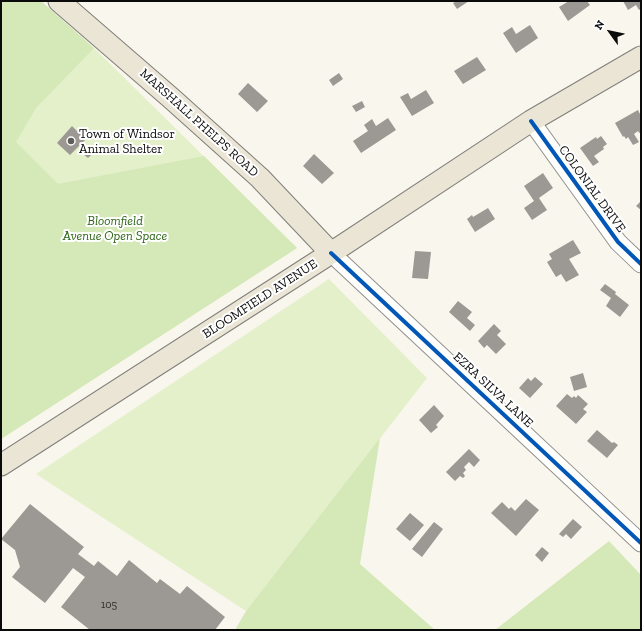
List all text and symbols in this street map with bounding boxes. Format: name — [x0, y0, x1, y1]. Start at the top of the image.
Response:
north arrow — [590, 12, 630, 52]
text: N — [592, 18, 607, 32]
street label: MARSHALL PHELPS ROAD — [137, 66, 261, 180]
place label: Town of Windsor Animal Shelter — [79, 126, 175, 157]
marker: Town of Windsor Animal Shelter — [66, 136, 76, 146]
street label: COLONIAL DRIVE — [555, 142, 629, 236]
park label: Bloomfield Avenue Open Space — [63, 213, 167, 244]
street label: BLOOMFIELD AVENUE — [200, 256, 320, 342]
street label: EZRA SILVA LANE — [450, 349, 536, 431]
house number: 105 — [101, 598, 117, 612]

